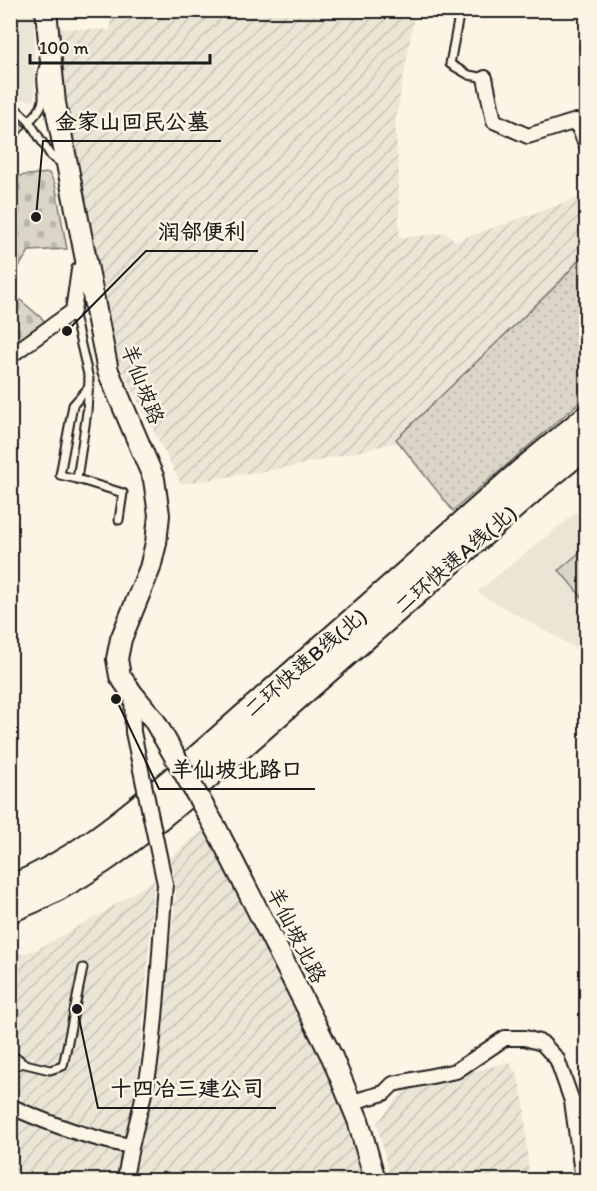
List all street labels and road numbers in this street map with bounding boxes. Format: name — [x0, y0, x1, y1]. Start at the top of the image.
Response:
street label: 羊仙坡路 — [116, 340, 170, 428]
street label: 二环快速A线(北) — [389, 499, 521, 619]
street label: 二环快速B线(北) — [239, 602, 371, 722]
street label: 羊仙坡北路 — [262, 883, 332, 987]

